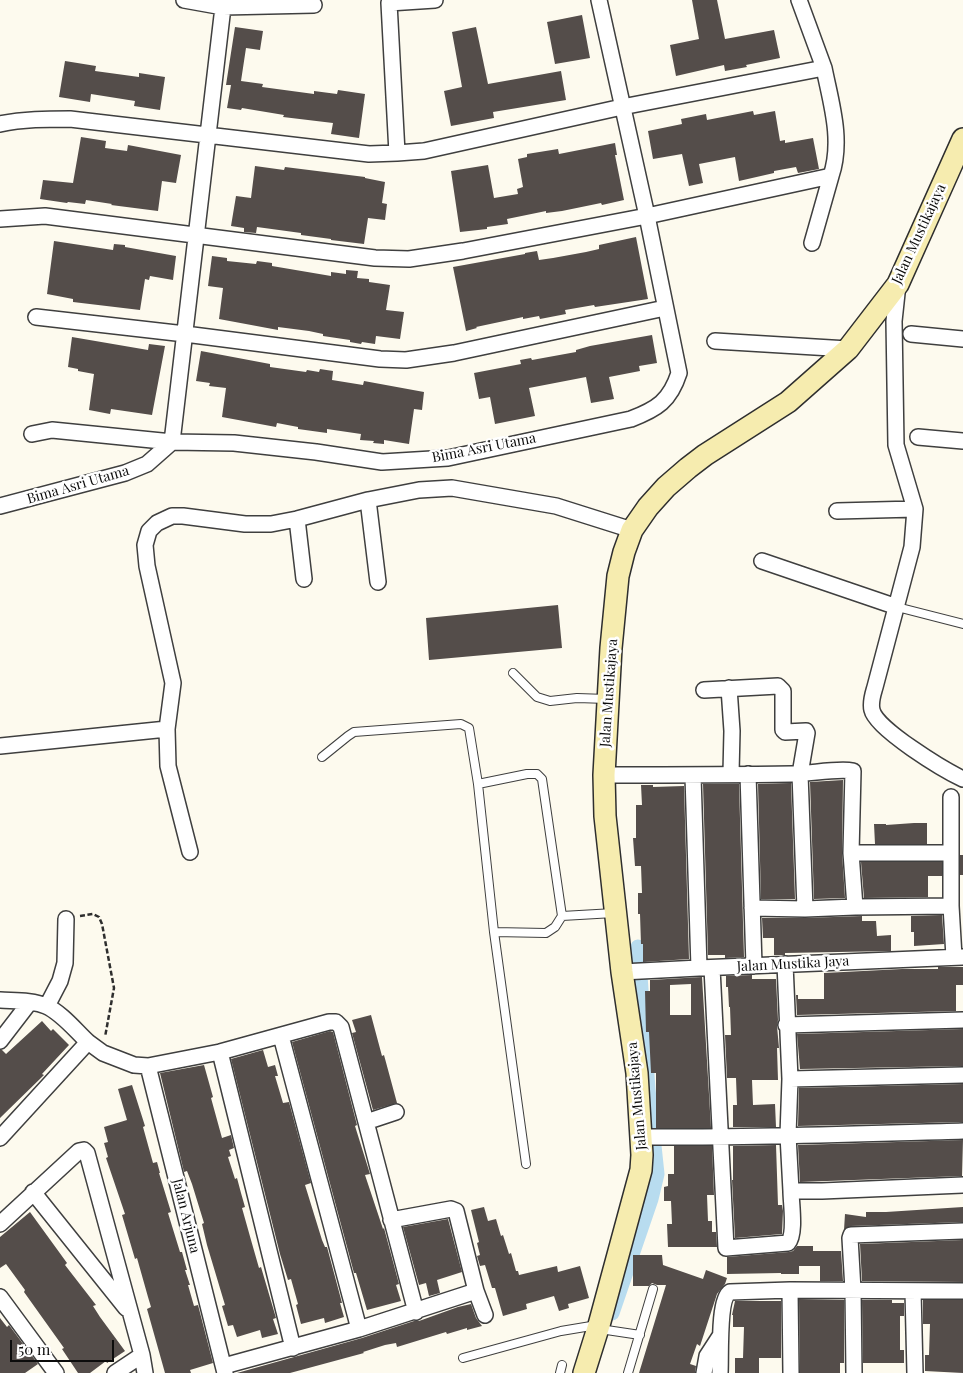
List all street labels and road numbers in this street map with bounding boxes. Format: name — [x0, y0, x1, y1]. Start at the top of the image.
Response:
street label: Jalan Mustikajaya — [888, 181, 950, 287]
street label: Bima Asri Utama — [431, 430, 537, 466]
street label: Bima Asri Utama — [25, 462, 131, 508]
street label: Jalan Mustikajaya — [597, 638, 621, 748]
street label: Jalan Mustika Jaya — [736, 953, 850, 975]
street label: Jalan Mustikajaya — [624, 1041, 650, 1151]
street label: Jalan Arjuna — [169, 1177, 203, 1255]

